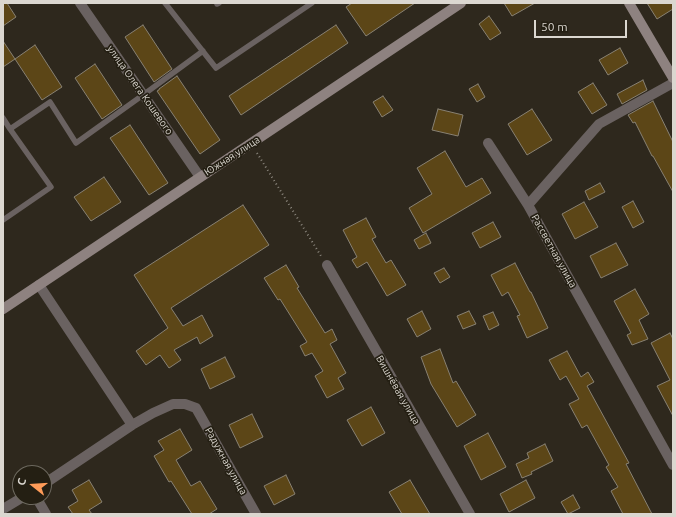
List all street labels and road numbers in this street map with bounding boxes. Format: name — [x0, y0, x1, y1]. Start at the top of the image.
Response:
street label: улица Олега Кошевого — [104, 43, 176, 137]
street label: Южная улица — [202, 134, 262, 178]
street label: Рассветная улица — [529, 212, 579, 290]
street label: Вишнёвая улица — [373, 353, 423, 427]
street label: Радужная улица — [202, 425, 250, 497]

